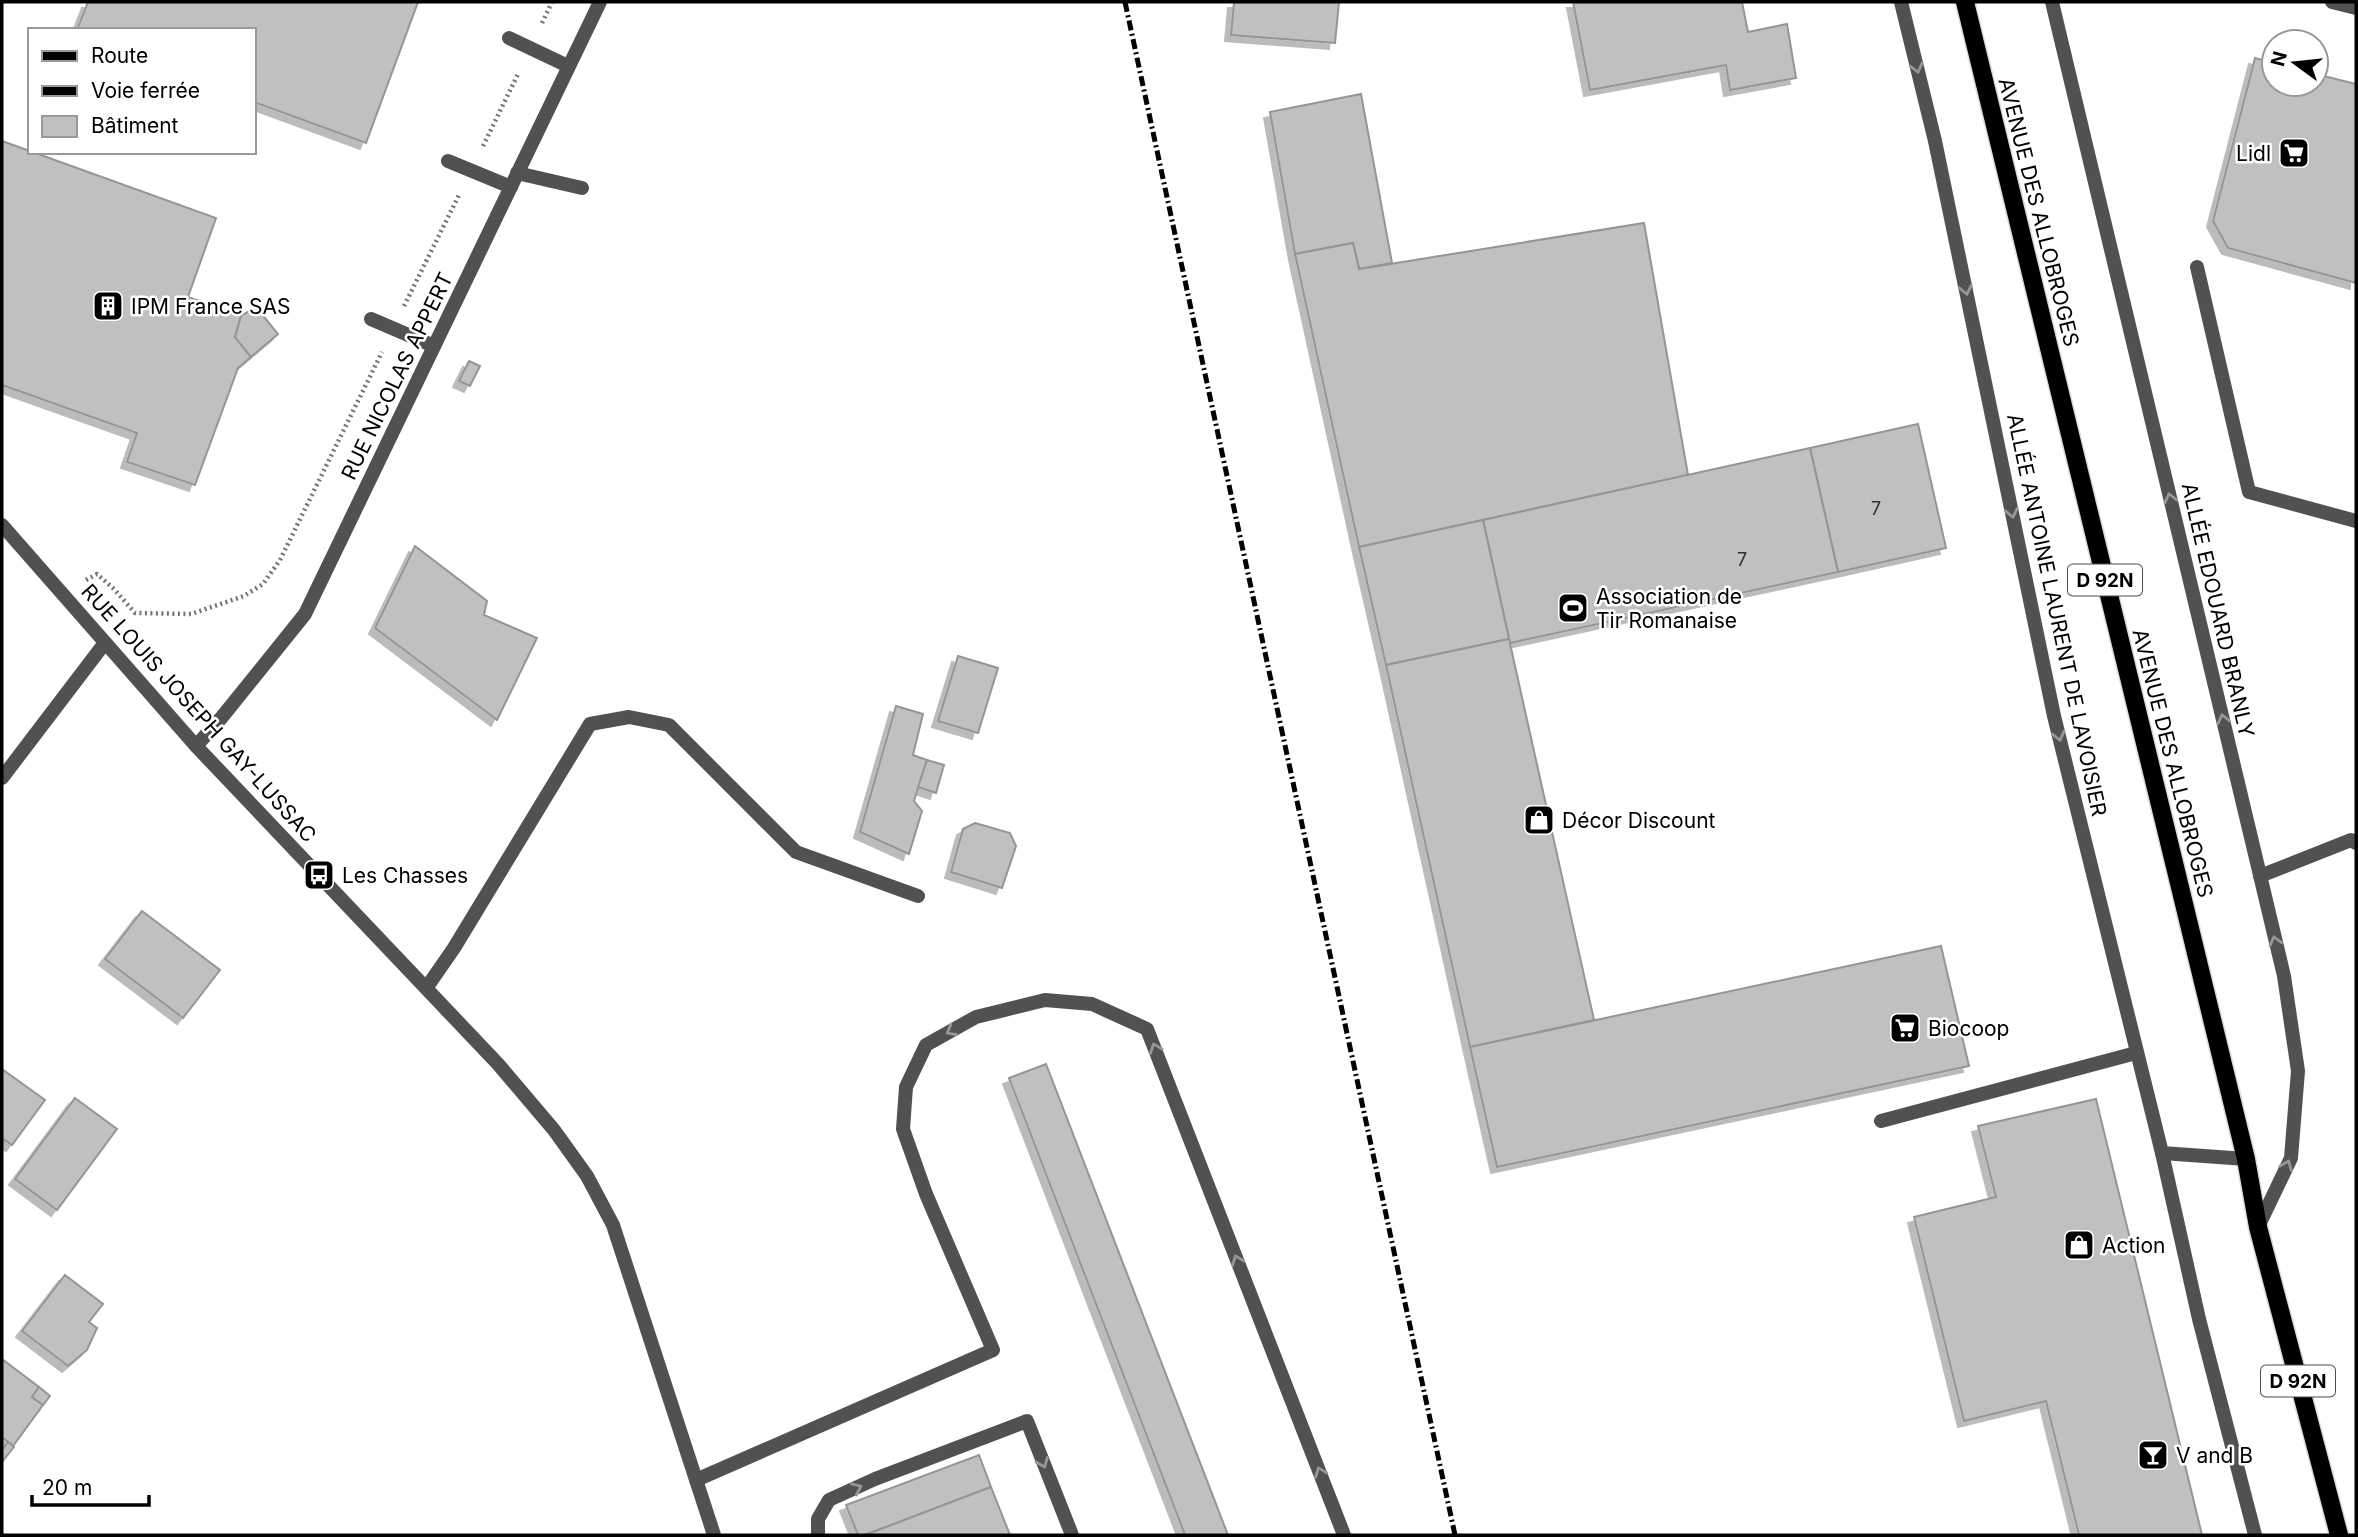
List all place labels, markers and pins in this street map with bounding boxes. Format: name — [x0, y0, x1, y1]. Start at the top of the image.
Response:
supermarket icon: Lidl — [2277, 136, 2311, 170]
place label: Lidl — [2236, 141, 2271, 166]
building icon: IPM France SAS — [91, 289, 125, 323]
place label: IPM France SAS — [131, 294, 290, 319]
place label: Association de Tir Romanaise — [1596, 584, 1742, 633]
sports icon: Association de Tir Romanaise — [1556, 591, 1590, 625]
shop icon: Décor Discount — [1522, 803, 1556, 837]
place label: Décor Discount — [1562, 808, 1716, 833]
bus stop icon: Les Chasses — [302, 858, 336, 892]
place label: Les Chasses — [342, 863, 468, 888]
supermarket icon: Biocoop — [1888, 1011, 1922, 1045]
place label: Biocoop — [1928, 1016, 2009, 1041]
shop icon: Action — [2062, 1228, 2096, 1262]
place label: Action — [2102, 1233, 2165, 1258]
bar icon: V and B — [2136, 1438, 2170, 1472]
place label: V and B — [2176, 1443, 2253, 1468]

